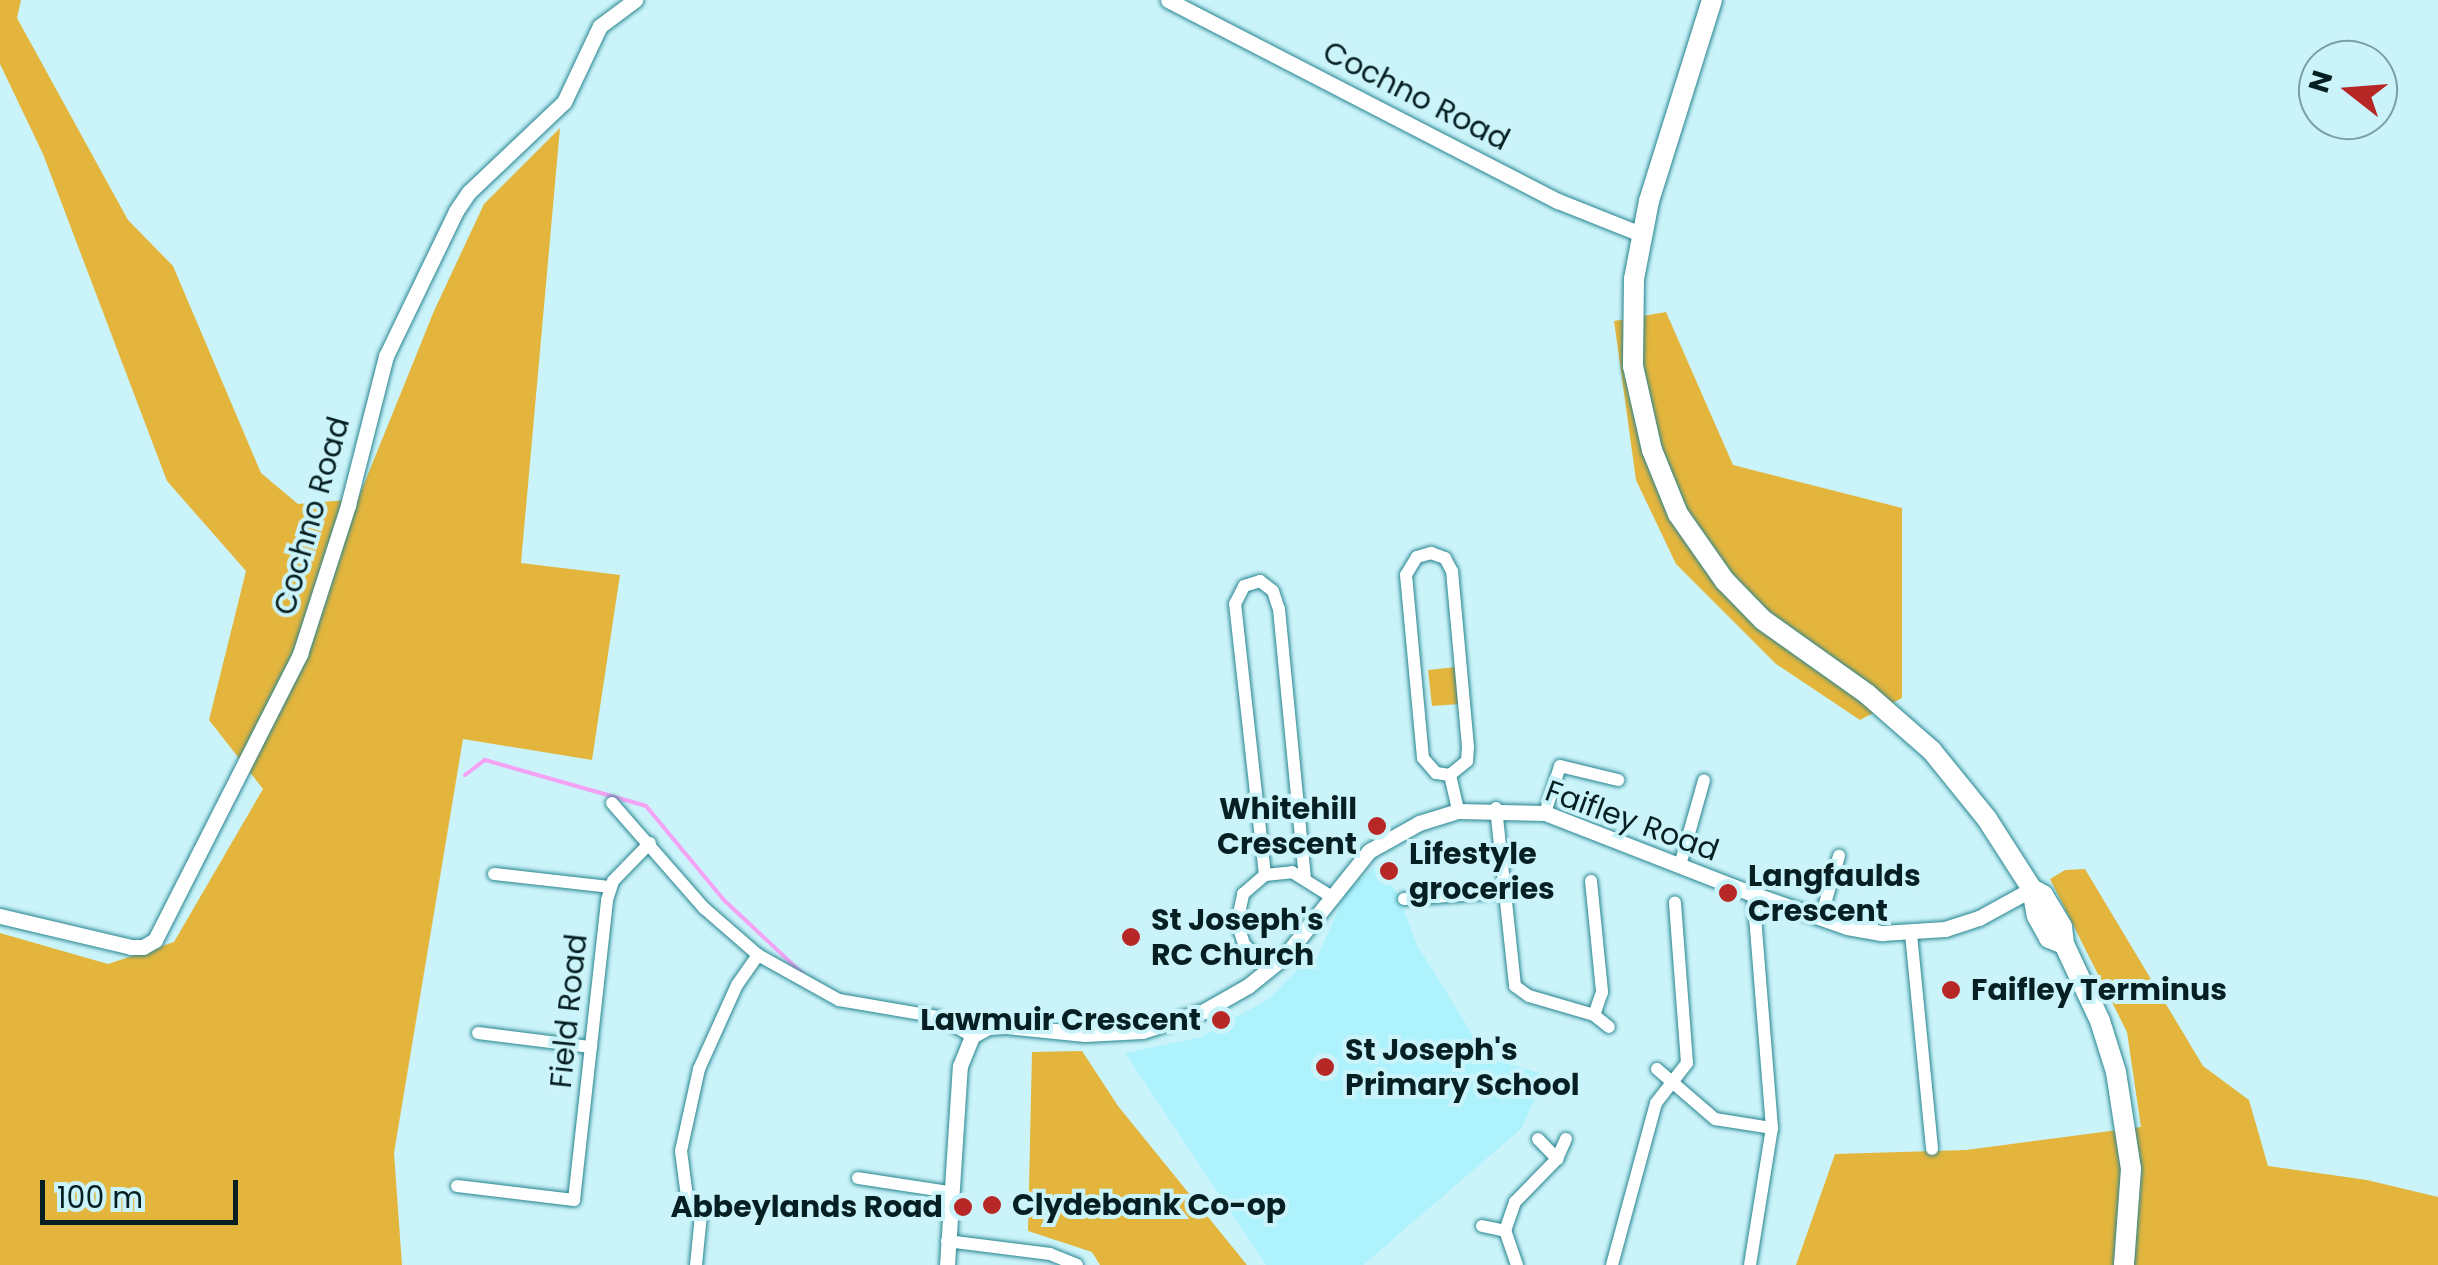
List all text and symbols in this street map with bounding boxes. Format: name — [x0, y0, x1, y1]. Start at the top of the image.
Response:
street label: Cochno Road — [1317, 34, 1515, 158]
north arrow — [2298, 40, 2398, 140]
text: N — [2299, 66, 2342, 97]
street label: Cochno Road — [267, 413, 357, 619]
street label: Faifley Road — [1541, 773, 1723, 869]
place label: Whitehill Crescent — [1217, 791, 1357, 862]
marker: Whitehill Crescent — [1366, 815, 1388, 837]
place label: Lifestyle groceries — [1409, 836, 1555, 906]
place label: Langfaulds Crescent — [1748, 858, 1921, 928]
marker: Lifestyle groceries — [1378, 860, 1400, 882]
marker: Langfaulds Crescent — [1717, 882, 1739, 904]
place label: St Joseph's RC Church — [1151, 902, 1324, 972]
marker: St Joseph's RC Church — [1120, 926, 1142, 948]
street label: Field Road — [543, 932, 595, 1090]
place label: Faifley Terminus — [1971, 972, 2227, 1008]
marker: Faifley Terminus — [1940, 979, 1962, 1001]
place label: Lawmuir Crescent — [920, 1002, 1201, 1038]
marker: Lawmuir Crescent — [1210, 1009, 1232, 1031]
place label: St Joseph's Primary School — [1345, 1032, 1580, 1102]
marker: St Joseph's Primary School — [1314, 1056, 1336, 1078]
scale bar — [45, 1160, 242, 1222]
text: 100 m — [57, 1176, 143, 1219]
place label: Clydebank Co-op — [1012, 1187, 1286, 1223]
place label: Abbeylands Road — [670, 1189, 943, 1225]
marker: Clydebank Co-op — [981, 1194, 1003, 1216]
marker: Abbeylands Road — [952, 1196, 974, 1218]

